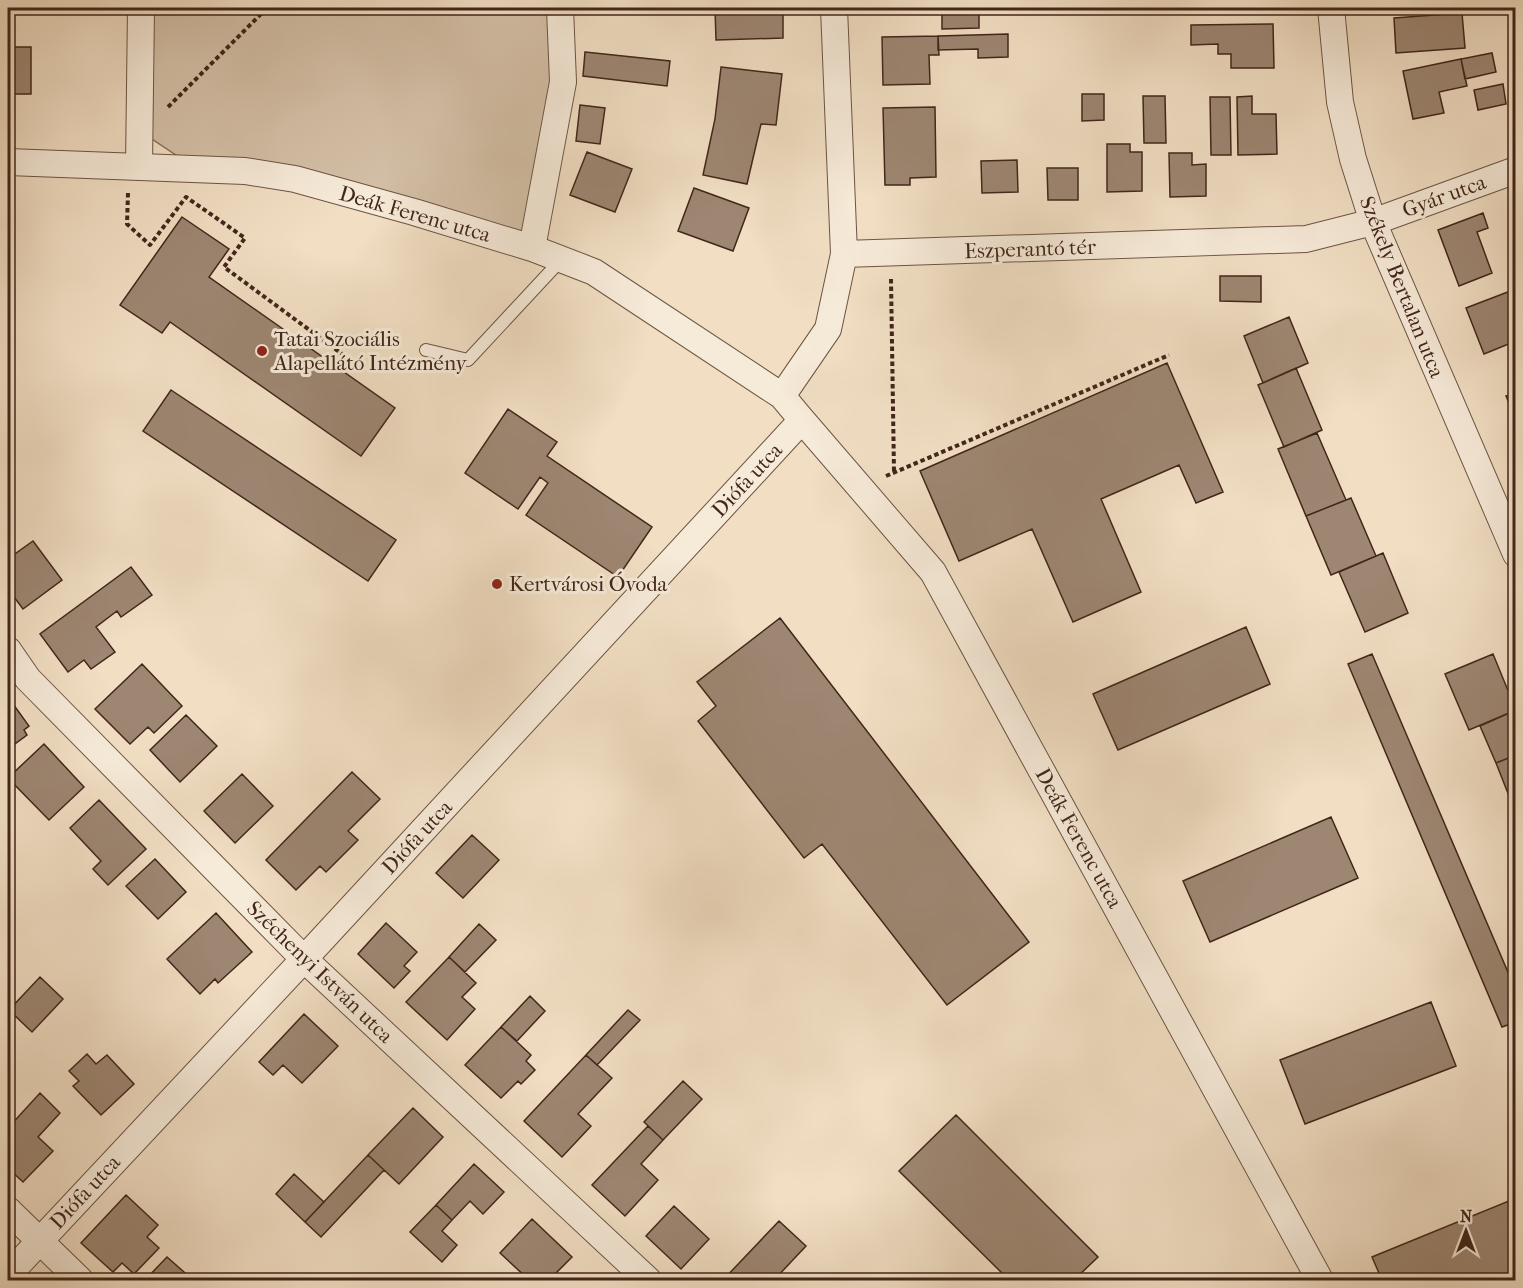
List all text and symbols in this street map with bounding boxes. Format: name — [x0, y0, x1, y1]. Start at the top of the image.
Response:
street label: Gyár utca — [1399, 170, 1489, 222]
street label: Deák Ferenc utca — [337, 181, 494, 247]
street label: Székely Bertalan utca — [1355, 193, 1449, 381]
street label: Eszperantó tér — [964, 235, 1096, 263]
place label: Tatai Szociális Alapellátó Intézmény — [273, 327, 468, 375]
marker: Tatai Szociális Alapellátó Intézmény — [255, 344, 269, 358]
street label: Diófa utca — [707, 438, 787, 522]
place label: Kertvárosi Óvoda — [509, 571, 668, 596]
marker: Kertvárosi Óvoda — [490, 577, 504, 591]
street label: Deák Ferenc utca — [1031, 764, 1128, 912]
street label: Diófa utca — [377, 795, 457, 879]
street label: Széchenyi István utca — [242, 896, 398, 1048]
street label: Diófa utca — [45, 1150, 125, 1234]
north arrow — [1436, 1201, 1496, 1261]
text: N — [1460, 1207, 1473, 1226]

